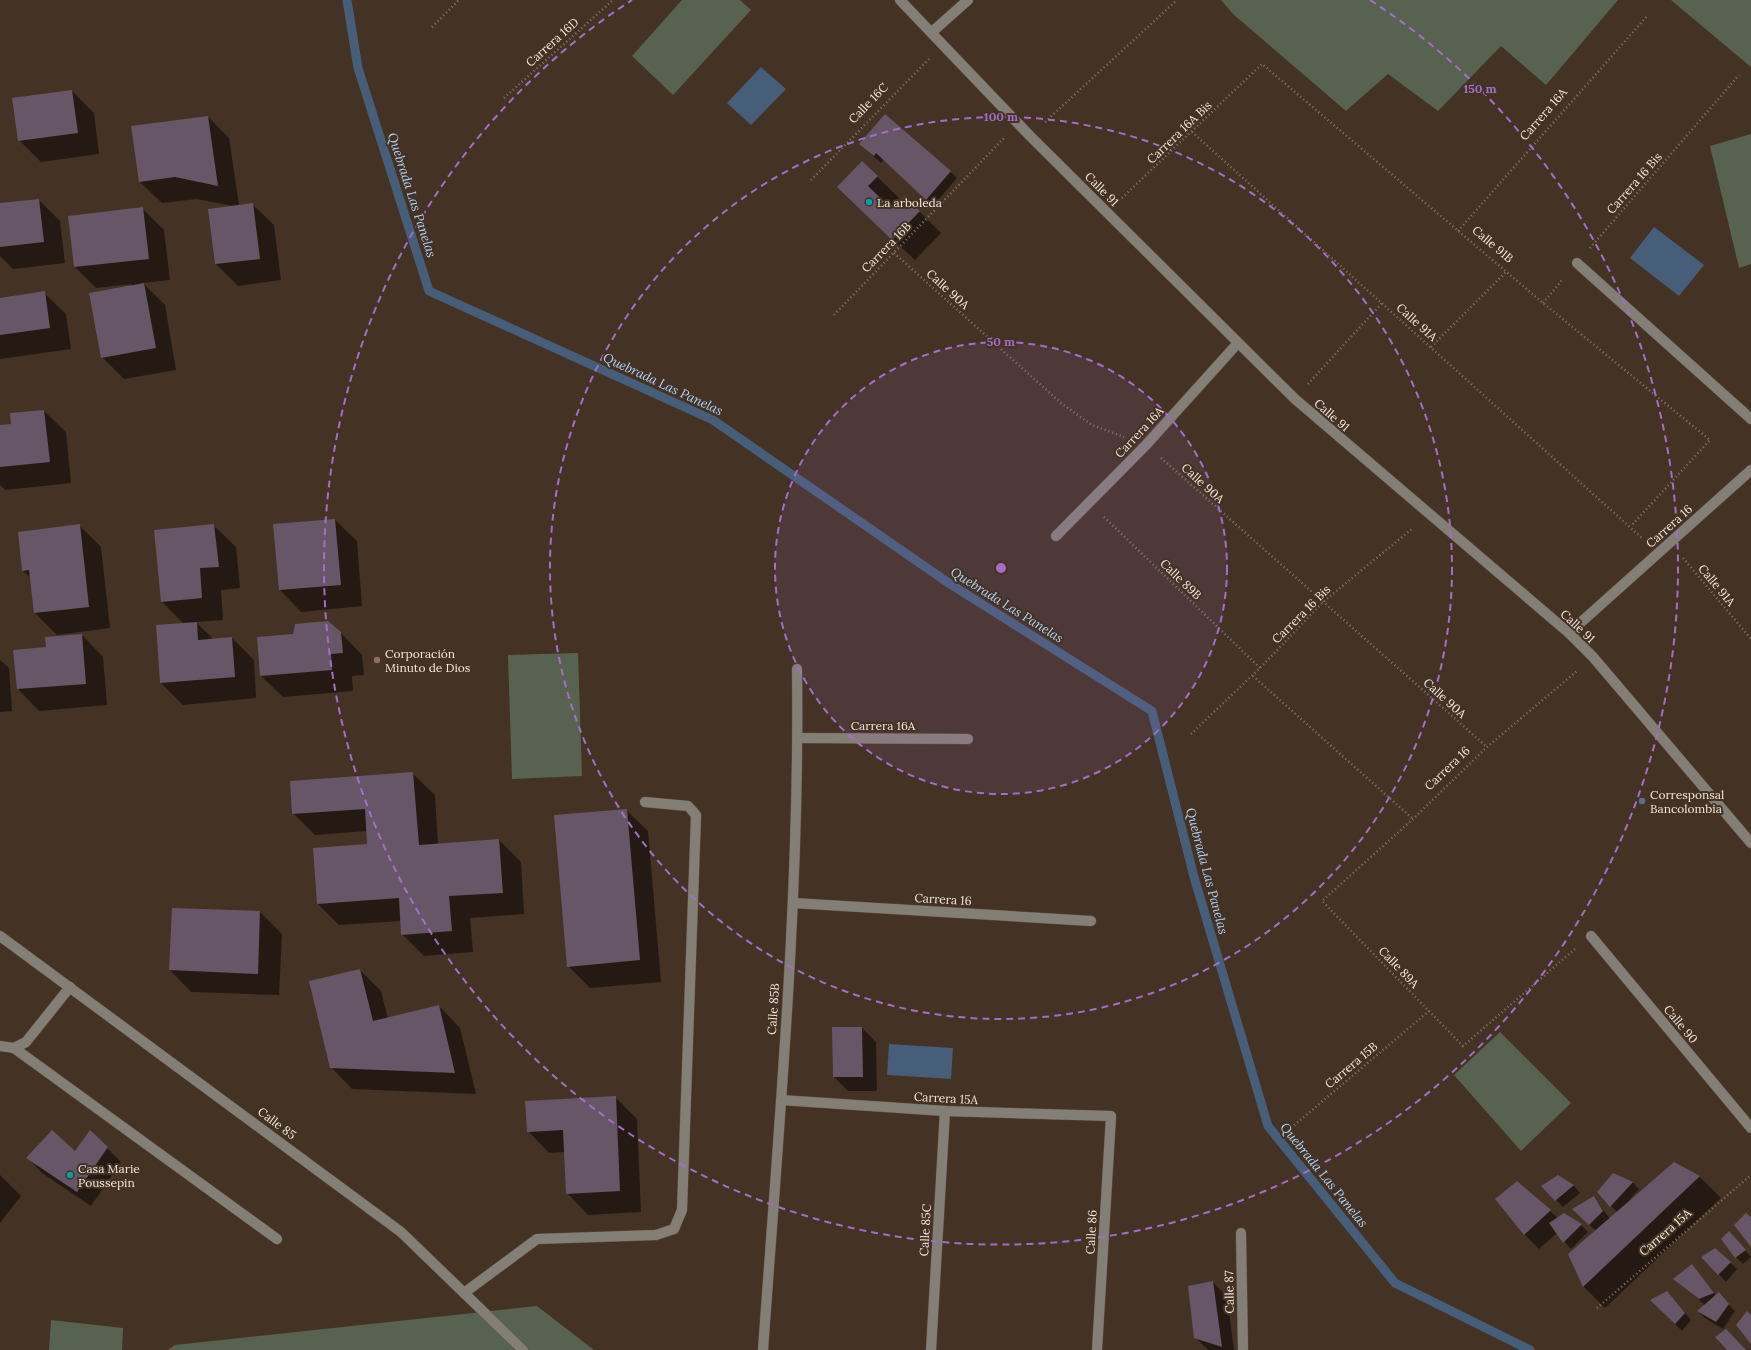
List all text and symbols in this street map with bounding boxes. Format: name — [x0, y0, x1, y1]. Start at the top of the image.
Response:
street label: Carrera 16D — [522, 14, 582, 70]
street label: Calle 16C — [845, 79, 891, 126]
text: 150 m — [1463, 81, 1497, 96]
street label: Carrera 16A — [1516, 84, 1570, 143]
street label: Carrera 16A Bis — [1144, 97, 1215, 167]
text: 100 m — [984, 109, 1018, 124]
water label: Quebrada Las Panelas — [384, 130, 440, 260]
street label: Carrera 16 Bis — [1603, 149, 1665, 217]
street label: Calle 91 — [1082, 169, 1122, 209]
place label: La arboleda — [877, 195, 942, 210]
marker: La arboleda — [864, 197, 874, 207]
street label: Carrera 16B — [858, 219, 914, 275]
street label: Calle 91B — [1469, 222, 1517, 266]
street label: Calle 90A — [923, 266, 973, 313]
street label: Calle 91A — [1394, 300, 1441, 345]
text: 50 m — [987, 334, 1015, 349]
water label: Quebrada Las Panelas — [600, 349, 726, 419]
street label: Calle 91 — [1311, 396, 1353, 434]
street label: Carrera 16A — [1111, 403, 1167, 461]
street label: Calle 90A — [1178, 460, 1228, 507]
street label: Carrera 16 — [1643, 501, 1695, 551]
street label: Calle 89B — [1157, 556, 1205, 602]
centre of rings — [994, 561, 1008, 575]
street label: Calle 91A — [1695, 561, 1739, 609]
water label: Quebrada Las Panelas — [947, 563, 1067, 647]
street label: Carrera 16 Bis — [1269, 581, 1334, 646]
street label: Calle 91 — [1557, 606, 1599, 646]
place label: Corporación Minuto de Dios — [385, 646, 471, 675]
marker: Corporación Minuto de Dios — [372, 655, 382, 665]
street label: Calle 90A — [1420, 675, 1470, 722]
street label: Carrera 16A — [851, 718, 916, 733]
street label: Carrera 16 — [1421, 743, 1473, 793]
place label: Corresponsal Bancolombia — [1650, 787, 1724, 816]
marker: Corresponsal Bancolombia — [1637, 796, 1647, 806]
water label: Quebrada Las Panelas — [1182, 806, 1232, 936]
street label: Carrera 16 — [914, 890, 972, 908]
street label: Calle 89A — [1376, 943, 1423, 991]
street label: Calle 85B — [764, 983, 782, 1035]
street label: Calle 90 — [1661, 1002, 1701, 1046]
street label: Carrera 15B — [1322, 1039, 1380, 1091]
street label: Carrera 15A — [914, 1089, 979, 1107]
street label: Calle 85 — [255, 1104, 299, 1142]
water label: Quebrada Las Panelas — [1276, 1119, 1372, 1231]
place label: Casa Marie Poussepin — [78, 1161, 140, 1190]
marker: Casa Marie Poussepin — [65, 1170, 75, 1180]
street label: Calle 85C — [916, 1203, 934, 1257]
street label: Carrera 15A — [1636, 1205, 1695, 1259]
street label: Calle 86 — [1082, 1209, 1100, 1255]
street label: Calle 87 — [1221, 1270, 1237, 1314]

